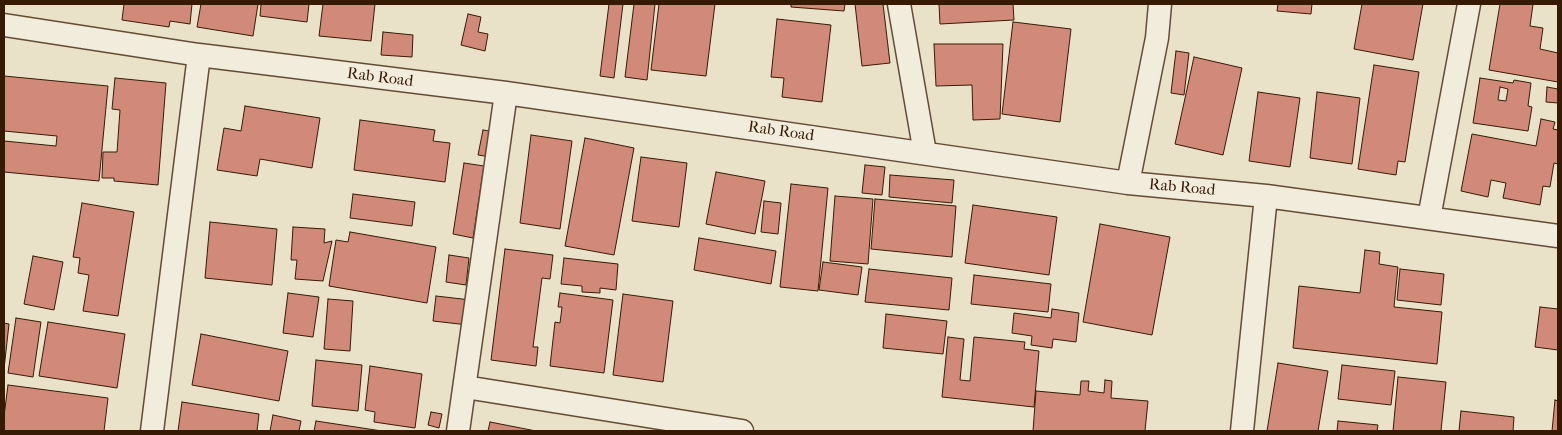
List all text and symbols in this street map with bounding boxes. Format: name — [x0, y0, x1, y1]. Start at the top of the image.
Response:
street label: Rab Road — [346, 64, 414, 92]
street label: Rab Road — [747, 118, 815, 146]
street label: Rab Road — [1148, 176, 1216, 200]

